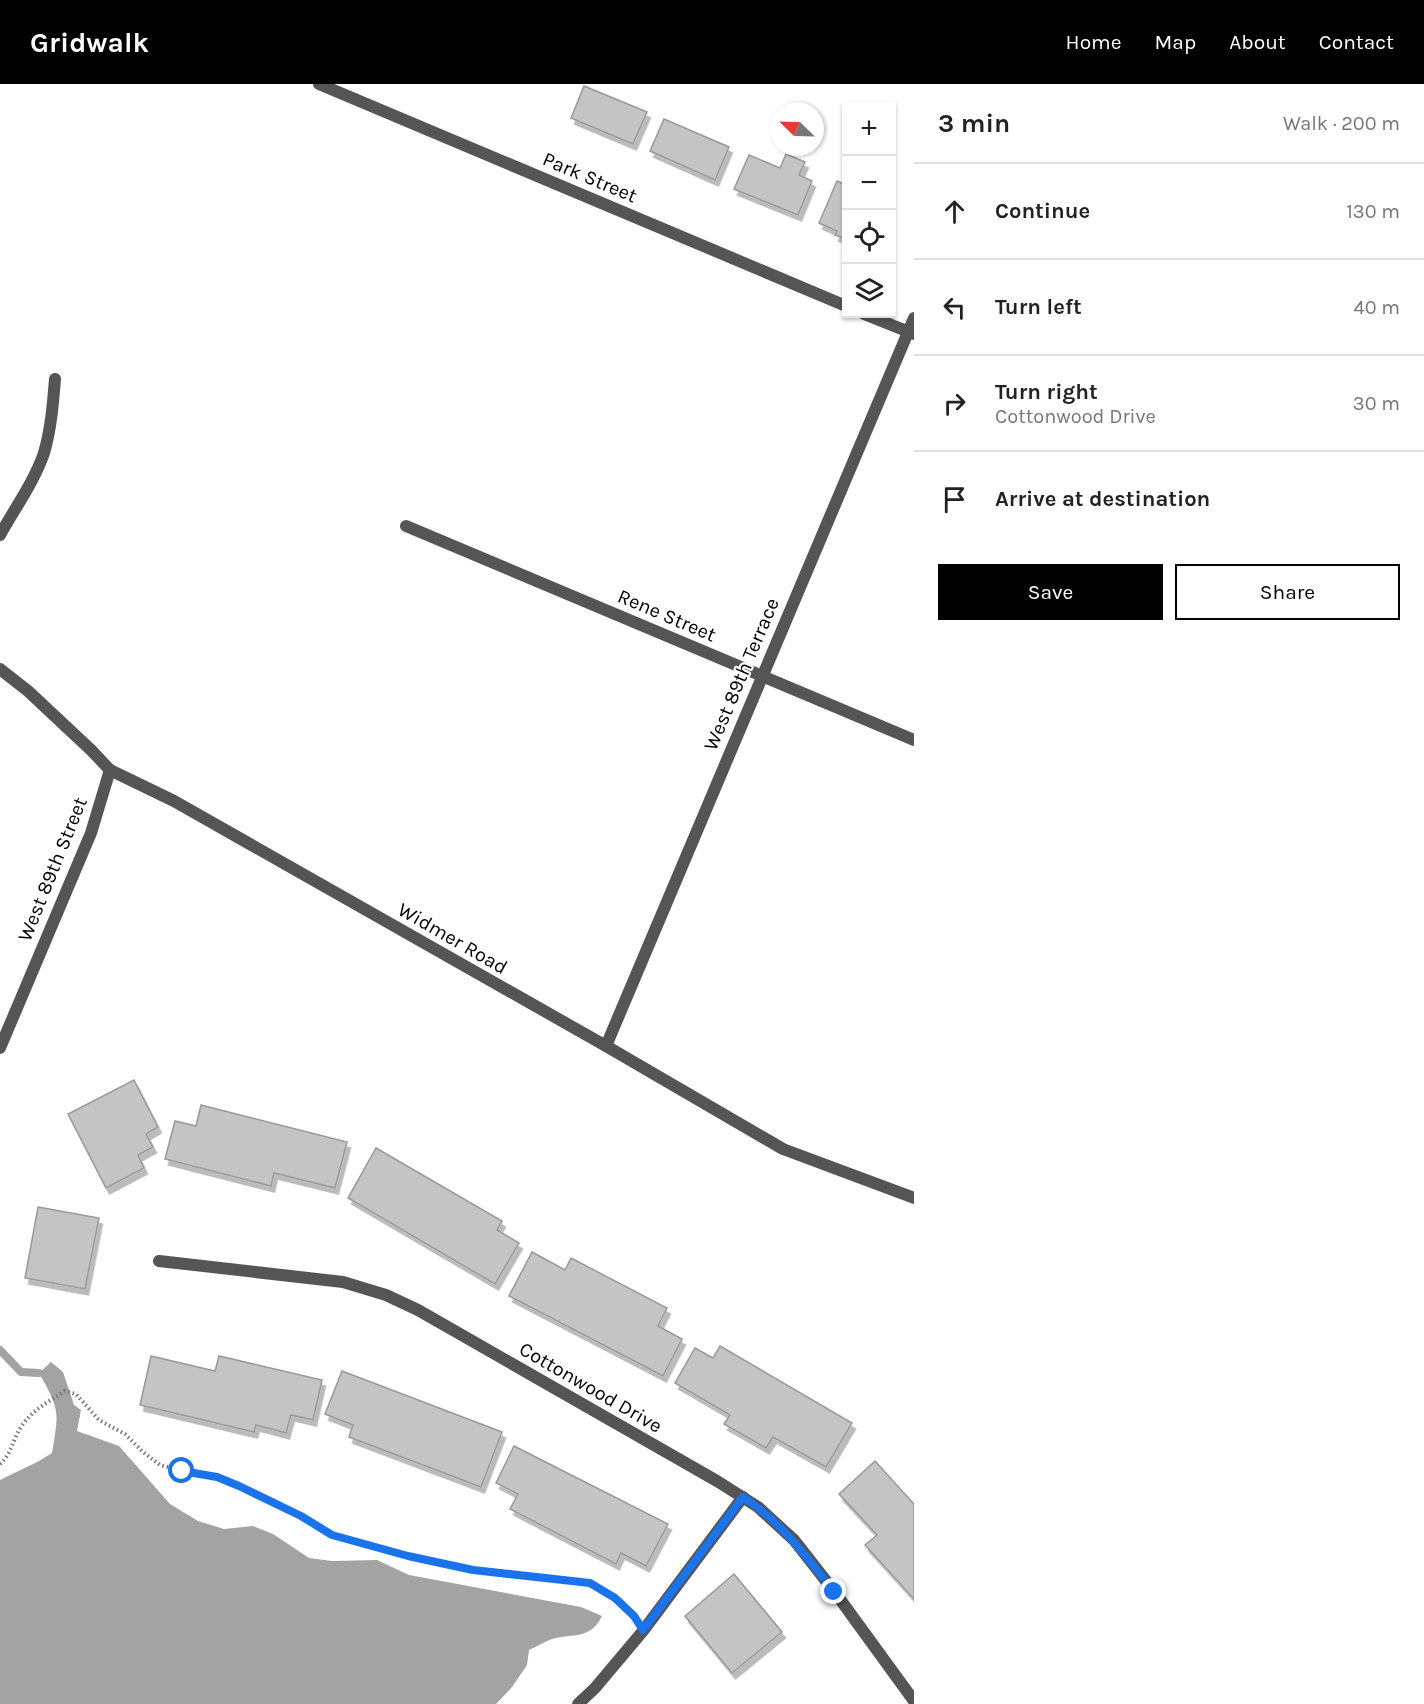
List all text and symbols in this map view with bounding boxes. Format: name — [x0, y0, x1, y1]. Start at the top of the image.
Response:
text: Gridwalk — [30, 26, 149, 59]
text: Home — [1066, 30, 1122, 54]
text: Map — [1155, 30, 1196, 54]
text: About — [1229, 30, 1286, 54]
text: Contact — [1319, 30, 1394, 54]
north arrow — [770, 102, 824, 156]
map controls — [842, 102, 896, 318]
button: + — [842, 102, 896, 156]
text: 3 min — [938, 108, 1010, 139]
text: Walk · 200 m — [1283, 112, 1400, 135]
street label: Park Street — [539, 147, 641, 208]
button: − — [842, 156, 896, 210]
icon: ahead — [938, 195, 971, 228]
text: Continue — [995, 198, 1090, 224]
text: 130 m — [1346, 200, 1400, 223]
button: locate — [842, 210, 896, 264]
button: layers — [842, 264, 896, 318]
icon: left — [938, 291, 971, 324]
text: Turn left — [995, 294, 1082, 320]
text: 40 m — [1354, 296, 1400, 319]
text: Turn right — [995, 379, 1098, 405]
icon: right — [938, 387, 971, 420]
text: 30 m — [1353, 392, 1400, 415]
text: Cottonwood Drive — [995, 405, 1156, 428]
icon: arrive — [938, 483, 971, 516]
text: Arrive at destination — [995, 486, 1210, 512]
button: Save — [938, 564, 1163, 620]
button: Share — [1175, 564, 1400, 620]
street label: Rene Street — [614, 584, 720, 647]
street label: West 89th Terrace — [699, 595, 784, 754]
street label: West 89th Street — [13, 793, 92, 945]
street label: Widmer Road — [394, 898, 512, 979]
street label: Cottonwood Drive — [515, 1337, 666, 1438]
route start — [168, 1457, 194, 1483]
route end — [820, 1578, 846, 1604]

